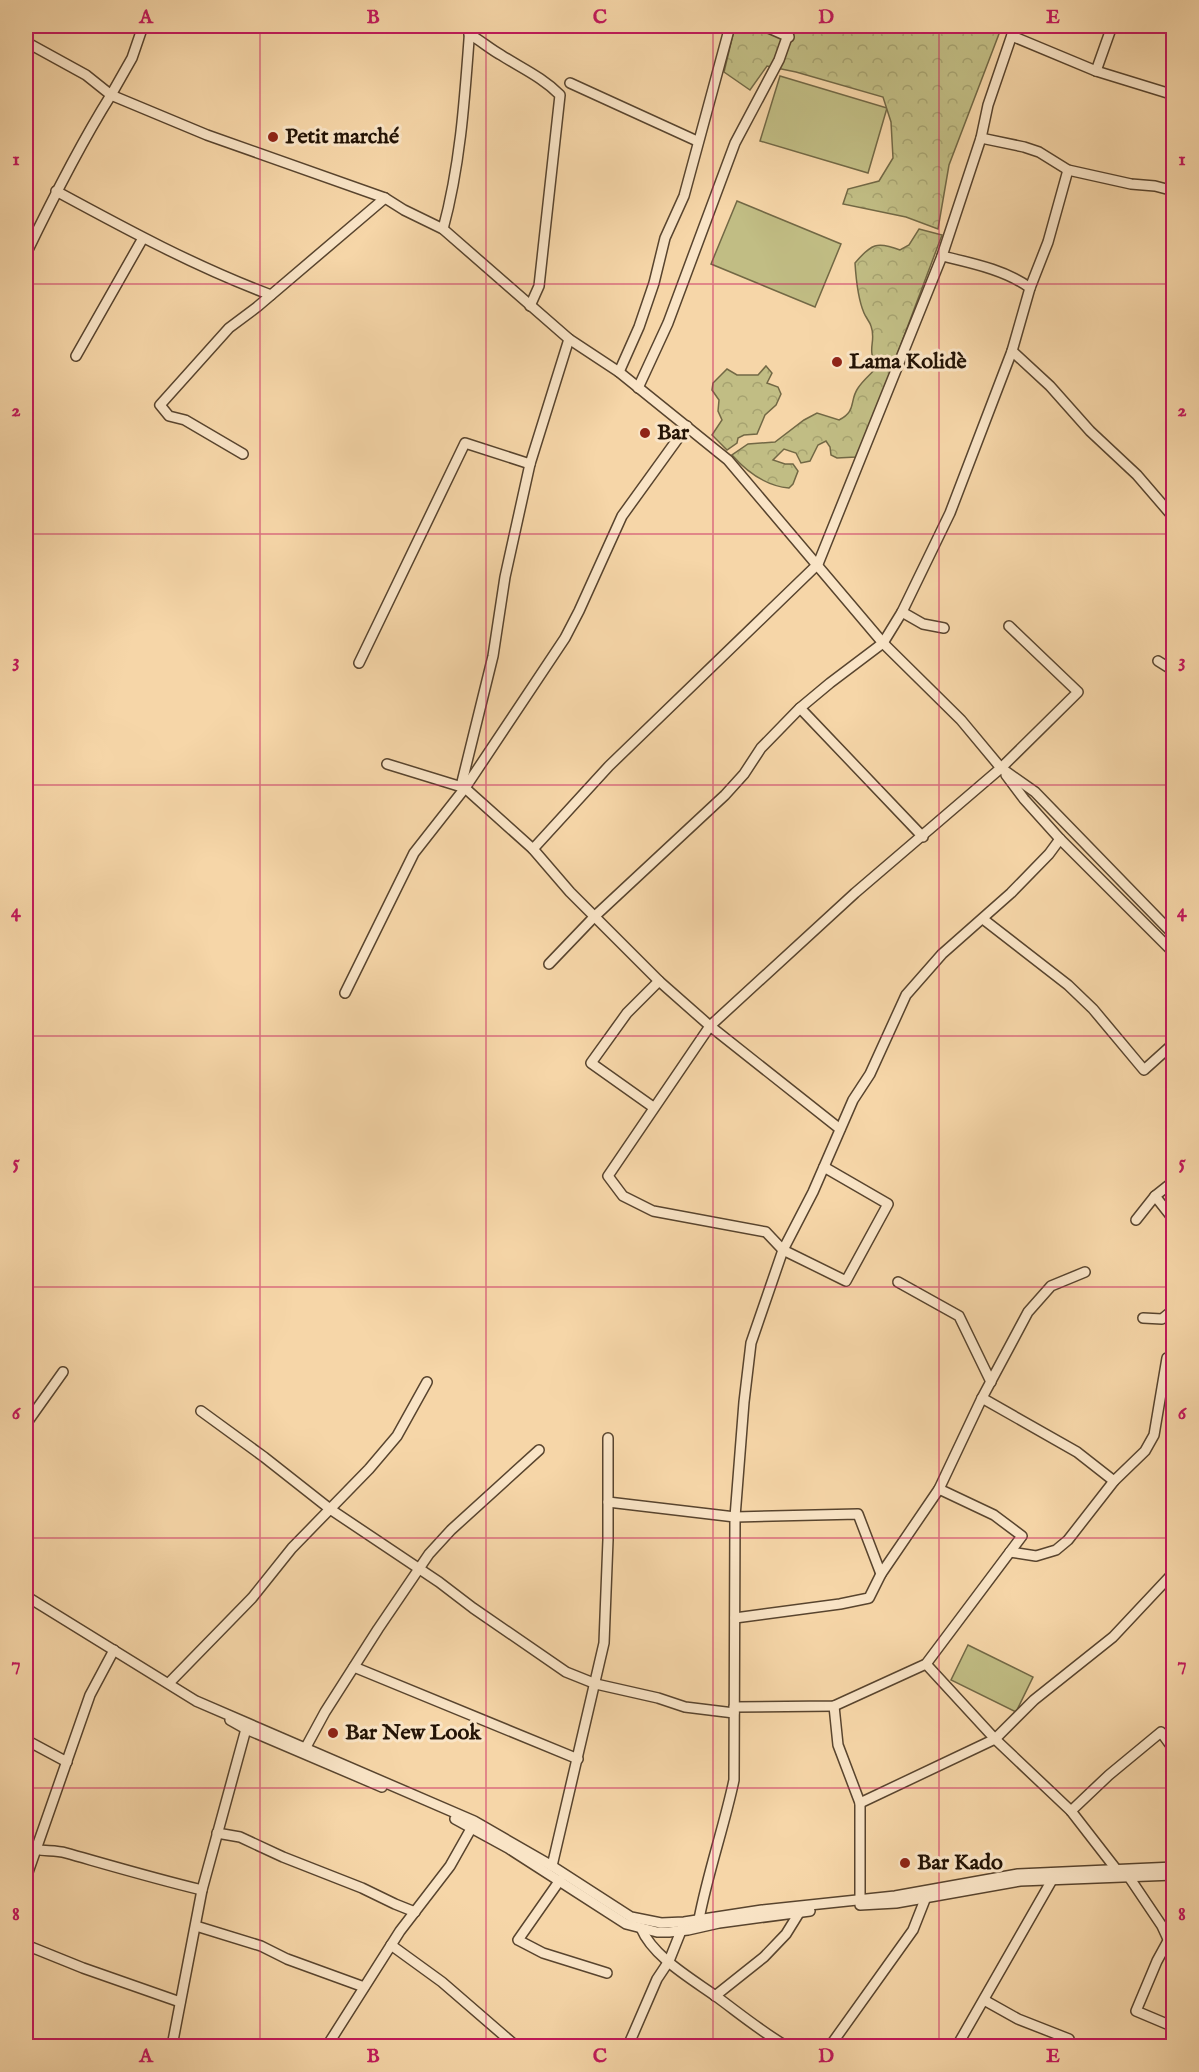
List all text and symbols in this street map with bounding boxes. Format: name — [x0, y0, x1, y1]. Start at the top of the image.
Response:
text: A — [138, 5, 154, 30]
text: B — [366, 5, 380, 30]
text: C — [593, 5, 607, 30]
text: D — [818, 5, 834, 30]
text: E — [1046, 5, 1060, 30]
place label: Petit marché — [285, 123, 399, 151]
marker: Petit marché — [266, 130, 280, 144]
text: 1 — [12, 147, 20, 172]
text: 1 — [1178, 147, 1186, 172]
place label: Lama Kolidè — [849, 348, 967, 376]
marker: Lama Kolidè — [830, 355, 844, 369]
text: 2 — [11, 398, 21, 423]
text: 2 — [1177, 398, 1187, 423]
place label: Bar — [657, 419, 690, 447]
marker: Bar — [638, 426, 652, 440]
text: 3 — [12, 649, 20, 674]
text: 3 — [1178, 649, 1186, 674]
text: 4 — [11, 899, 22, 924]
text: 4 — [1177, 899, 1188, 924]
text: 5 — [12, 1150, 20, 1175]
text: 5 — [1178, 1150, 1186, 1175]
text: 6 — [12, 1401, 22, 1426]
text: 6 — [1178, 1401, 1188, 1426]
text: 7 — [11, 1652, 21, 1677]
text: 7 — [1177, 1652, 1187, 1677]
place label: Bar New Look — [345, 1719, 482, 1747]
marker: Bar New Look — [326, 1726, 340, 1740]
place label: Bar Kado — [917, 1849, 1003, 1877]
marker: Bar Kado — [898, 1856, 912, 1870]
text: 8 — [12, 1902, 20, 1927]
text: 8 — [1178, 1902, 1186, 1927]
text: A — [138, 2044, 154, 2069]
text: B — [366, 2044, 380, 2069]
text: C — [593, 2044, 607, 2069]
text: D — [818, 2044, 834, 2069]
text: E — [1046, 2044, 1060, 2069]

